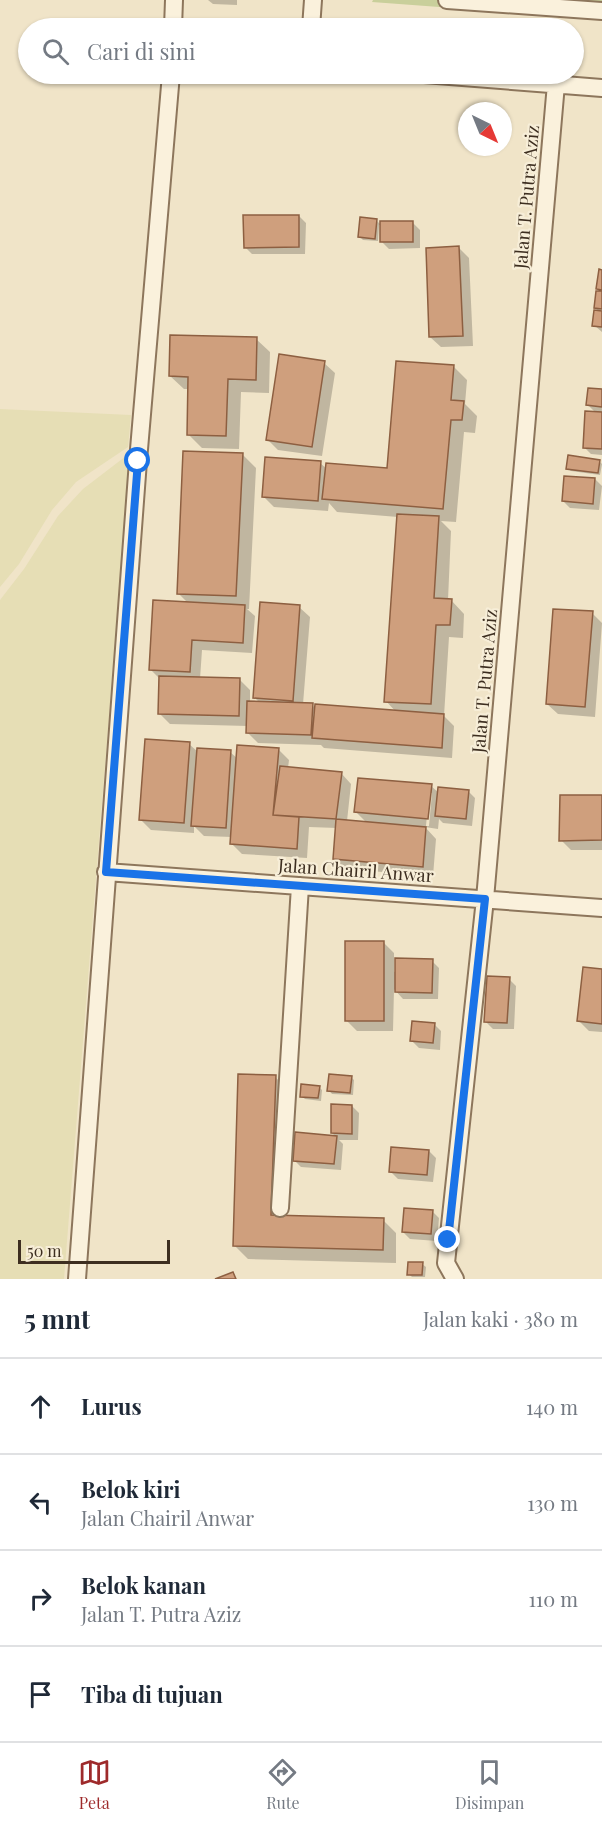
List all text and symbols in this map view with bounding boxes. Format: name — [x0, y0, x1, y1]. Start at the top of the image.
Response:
search box — [18, 18, 584, 84]
icon: search — [39, 35, 72, 68]
text: Cari di sini — [87, 36, 195, 66]
north arrow — [458, 102, 512, 156]
street label: Jalan T. Putra Aziz — [508, 124, 544, 271]
route start — [124, 447, 150, 473]
street label: Jalan T. Putra Aziz — [466, 608, 502, 755]
street label: Jalan Chairil Anwar — [276, 853, 435, 887]
route end — [434, 1226, 460, 1252]
scale bar — [18, 1237, 170, 1264]
text: 50 m — [27, 1240, 61, 1261]
text: 5 mnt — [24, 1301, 90, 1336]
text: Jalan kaki · 380 m — [423, 1305, 578, 1332]
icon: ahead — [24, 1390, 57, 1423]
text: Lurus — [81, 1391, 142, 1421]
text: 140 m — [526, 1393, 578, 1420]
text: Belok kiri — [81, 1474, 180, 1504]
icon: left — [24, 1486, 57, 1519]
text: 130 m — [527, 1489, 578, 1516]
text: Jalan Chairil Anwar — [81, 1504, 254, 1531]
text: Belok kanan — [81, 1570, 206, 1600]
icon: right — [24, 1582, 57, 1615]
text: 110 m — [528, 1585, 578, 1612]
text: Jalan T. Putra Aziz — [81, 1600, 241, 1627]
icon: arrive — [24, 1678, 57, 1711]
text: Tiba di tujuan — [81, 1679, 223, 1709]
tab: Peta — [78, 1756, 111, 1813]
tab: Rute — [266, 1756, 300, 1813]
tab: Disimpan — [455, 1756, 524, 1813]

